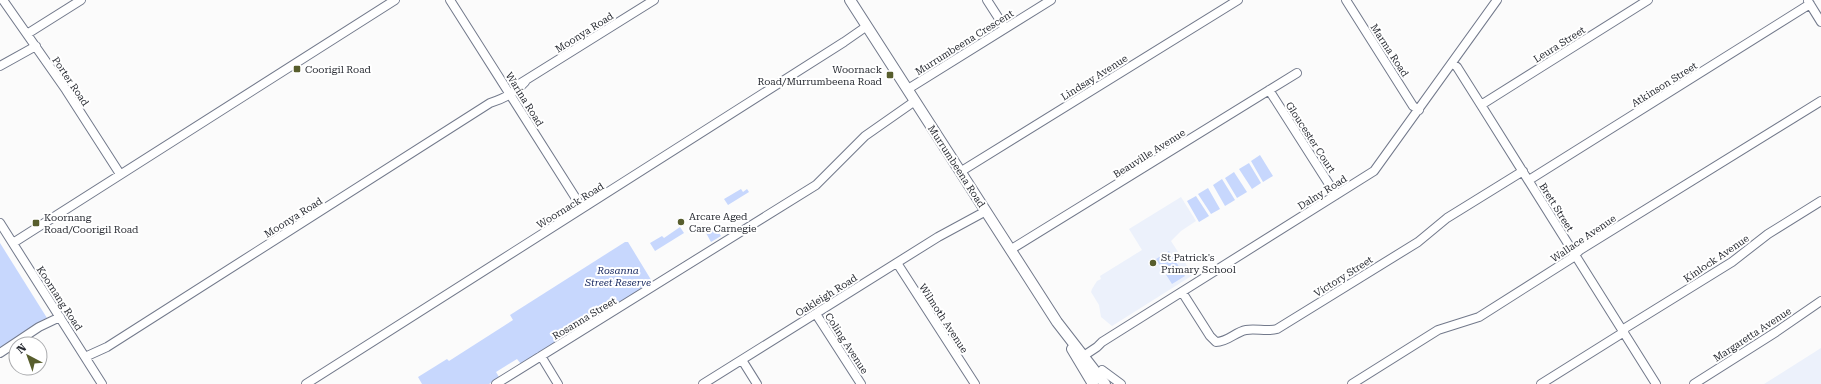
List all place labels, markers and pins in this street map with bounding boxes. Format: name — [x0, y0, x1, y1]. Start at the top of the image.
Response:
marker: Coorigil Road — [292, 64, 302, 74]
place label: Coorigil Road — [305, 64, 371, 75]
place label: Woornack Road/Murrumbeena Road — [757, 64, 883, 87]
marker: Woornack Road/Murrumbeena Road — [885, 70, 895, 80]
place label: Arcare Aged Care Carnegie — [689, 211, 757, 234]
place label: Koornang Road/Coorigil Road — [44, 212, 139, 235]
marker: Arcare Aged Care Carnegie — [676, 217, 686, 227]
marker: Koornang Road/Coorigil Road — [31, 218, 41, 228]
place label: St Patrick's Primary School — [1161, 252, 1236, 275]
marker: St Patrick's Primary School — [1148, 258, 1158, 268]

